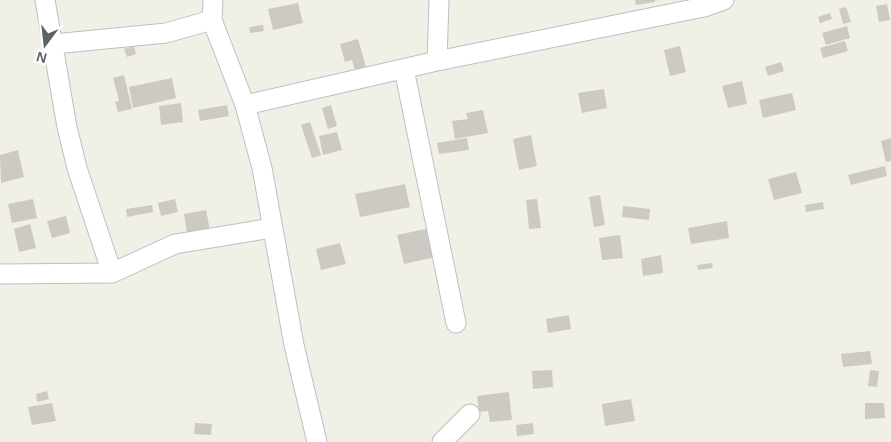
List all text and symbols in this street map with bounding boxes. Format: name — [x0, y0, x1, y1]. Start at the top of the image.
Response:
north arrow — [20, 20, 70, 70]
text: N — [35, 49, 49, 67]

